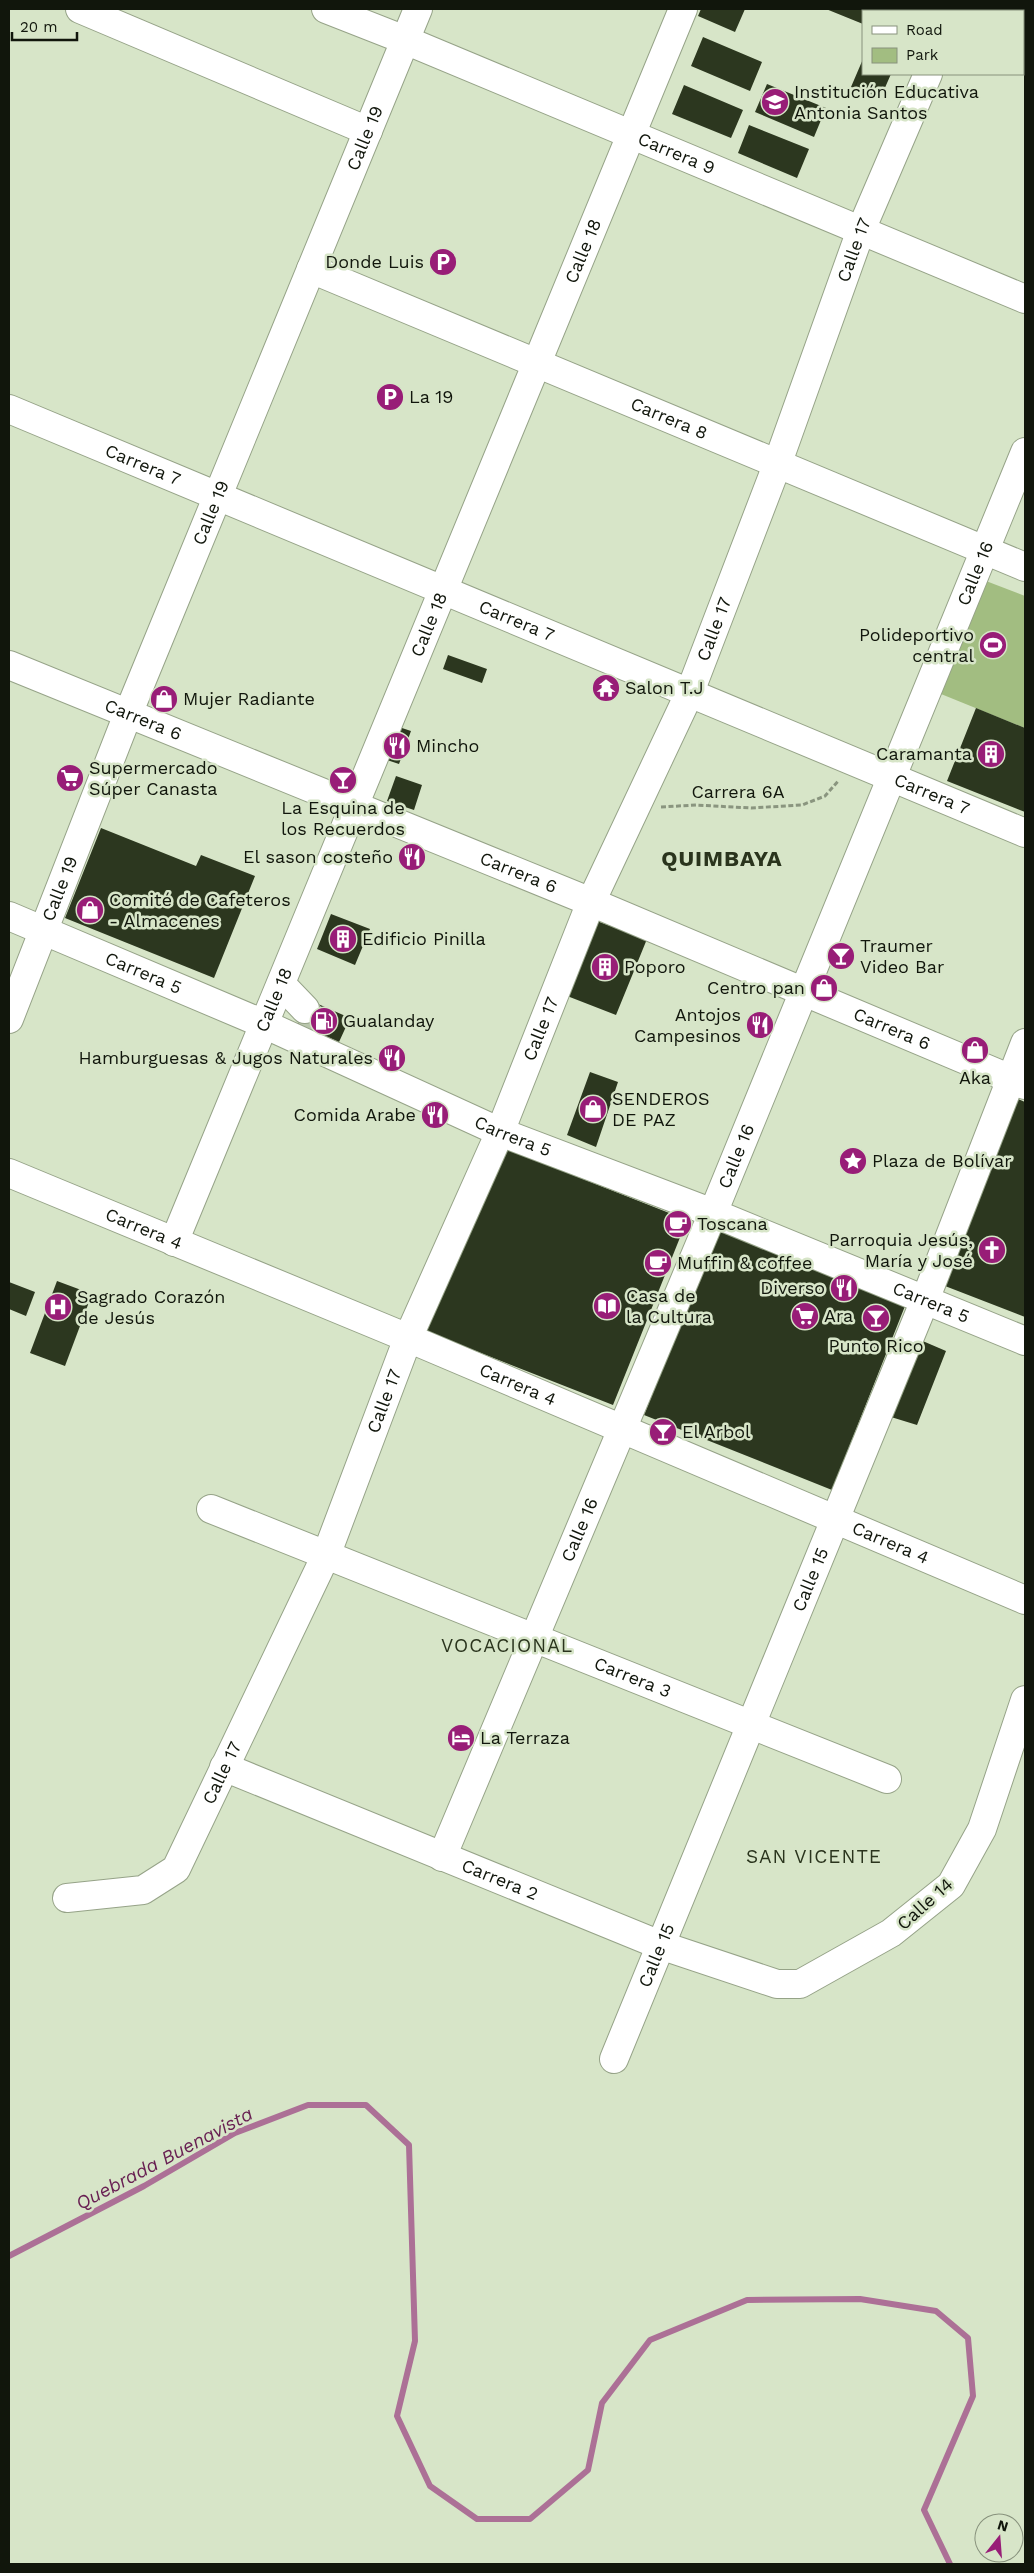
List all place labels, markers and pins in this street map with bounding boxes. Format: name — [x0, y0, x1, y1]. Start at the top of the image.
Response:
place label: Institución Educativa Antonia Santos — [794, 81, 979, 123]
school or university icon: Institución Educativa Antonia Santos — [760, 87, 790, 117]
parking icon: Donde Luis — [428, 247, 458, 277]
place label: Donde Luis — [325, 251, 424, 272]
parking icon: La 19 — [375, 382, 405, 412]
place label: La 19 — [409, 386, 453, 407]
place label: Polideportivo central — [859, 624, 974, 666]
sports icon: Polideportivo central — [978, 630, 1008, 660]
temple icon: Salon T.J — [591, 673, 621, 703]
place label: Salon T.J — [625, 677, 704, 698]
shop icon: Mujer Radiante — [149, 684, 179, 714]
place label: Mujer Radiante — [183, 688, 315, 709]
restaurant icon: Mincho — [382, 731, 412, 761]
place label: Mincho — [416, 735, 479, 756]
building icon: Caramanta — [976, 739, 1006, 769]
place label: Caramanta — [876, 743, 972, 764]
place label: Supermercado Súper Canasta — [89, 757, 218, 799]
supermarket icon: Supermercado Súper Canasta — [55, 763, 85, 793]
bar icon: La Esquina de los Recuerdos — [328, 765, 358, 795]
place label: La Esquina de los Recuerdos — [281, 797, 405, 839]
restaurant icon: El sason costeño — [397, 842, 427, 872]
place label: El sason costeño — [243, 846, 393, 867]
place label: Comité de Cafeteros - Almacenes — [109, 889, 291, 931]
shop icon: Comité de Cafeteros - Almacenes — [75, 895, 105, 925]
building icon: Edificio Pinilla — [328, 924, 358, 954]
place label: Edificio Pinilla — [362, 928, 486, 949]
place label: Traumer Video Bar — [860, 935, 944, 977]
bar icon: Traumer Video Bar — [826, 941, 856, 971]
building icon: Poporo — [590, 952, 620, 982]
place label: Poporo — [624, 956, 686, 977]
shop icon: Centro pan — [809, 973, 839, 1003]
place label: Centro pan — [707, 977, 805, 998]
place label: Antojos Campesinos — [634, 1004, 741, 1046]
fuel station icon: Gualanday — [309, 1006, 339, 1036]
place label: Gualanday — [343, 1010, 435, 1031]
restaurant icon: Antojos Campesinos — [745, 1010, 775, 1040]
shop icon: Aka — [960, 1035, 990, 1065]
restaurant icon: Hamburguesas & Jugos Naturales — [377, 1043, 407, 1073]
place label: Hamburguesas & Jugos Naturales — [79, 1047, 373, 1068]
place label: Aka — [959, 1067, 991, 1088]
place label: SENDEROS DE PAZ — [612, 1088, 710, 1130]
shop icon: SENDEROS DE PAZ — [578, 1094, 608, 1124]
restaurant icon: Comida Arabe — [420, 1100, 450, 1130]
place label: Comida Arabe — [294, 1104, 416, 1125]
place icon: Plaza de Bolívar — [838, 1146, 868, 1176]
place label: Plaza de Bolívar — [872, 1150, 1012, 1171]
cafe icon: Toscana — [663, 1209, 693, 1239]
place label: Toscana — [697, 1213, 768, 1234]
place label: Parroquia Jesús, María y José — [829, 1229, 973, 1271]
church icon: Parroquia Jesús, María y José — [977, 1235, 1007, 1265]
cafe icon: Muffin & coffee — [643, 1248, 673, 1278]
place label: Muffin & coffee — [677, 1252, 812, 1273]
restaurant icon: Diverso — [829, 1273, 859, 1303]
place label: Diverso — [760, 1277, 825, 1298]
place label: Casa de la Cultura — [626, 1285, 712, 1327]
place label: Sagrado Corazón de Jesús — [77, 1286, 225, 1328]
library icon: Casa de la Cultura — [592, 1291, 622, 1321]
hospital icon: Sagrado Corazón de Jesús — [43, 1292, 73, 1322]
supermarket icon: Ara — [790, 1301, 820, 1331]
bar icon: Punto Rico — [861, 1303, 891, 1333]
place label: Ara — [824, 1305, 853, 1326]
place label: Punto Rico — [828, 1335, 924, 1356]
bar icon: El Arbol — [648, 1417, 678, 1447]
place label: El Arbol — [682, 1421, 751, 1442]
hotel icon: La Terraza — [446, 1723, 476, 1753]
place label: La Terraza — [480, 1727, 570, 1748]

